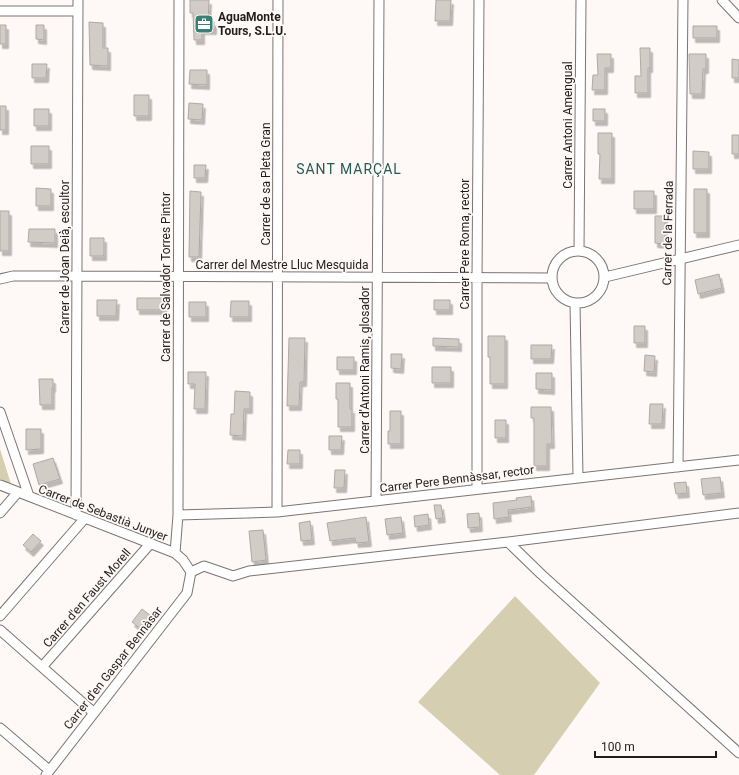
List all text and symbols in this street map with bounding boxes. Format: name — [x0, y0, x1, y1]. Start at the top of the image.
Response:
place label: AguaMonte Tours, S.L.U. — [218, 10, 287, 38]
office icon: AguaMonte Tours, S.L.U. — [193, 13, 215, 35]
street label: Carrer Antoni Amengual — [561, 61, 575, 189]
street label: Carrer de sa Pleta Gran — [259, 122, 273, 246]
district label: SANT MARÇAL — [296, 161, 402, 177]
street label: Carrer Pere Roma, rector — [458, 179, 472, 309]
street label: Carrer de Joan Deià, escultor — [58, 180, 72, 334]
street label: Carrer de la Ferrada — [660, 180, 676, 286]
street label: Carrer de Salvador Torres Pintor — [159, 192, 173, 362]
street label: Carrer del Mestre Lluc Mesquida — [196, 258, 368, 272]
street label: Carrer d'Antoni Ramis, glosador — [358, 286, 372, 454]
street label: Carrer Pere Bennàssar, rector — [379, 463, 535, 495]
street label: Carrer de Sebastià Junyer — [37, 482, 169, 544]
street label: Carrer d'en Faust Morell — [40, 546, 134, 650]
street label: Carrer d'en Gaspar Bennàsar — [61, 604, 165, 732]
scale bar — [595, 733, 716, 759]
text: 100 m — [601, 740, 635, 754]

